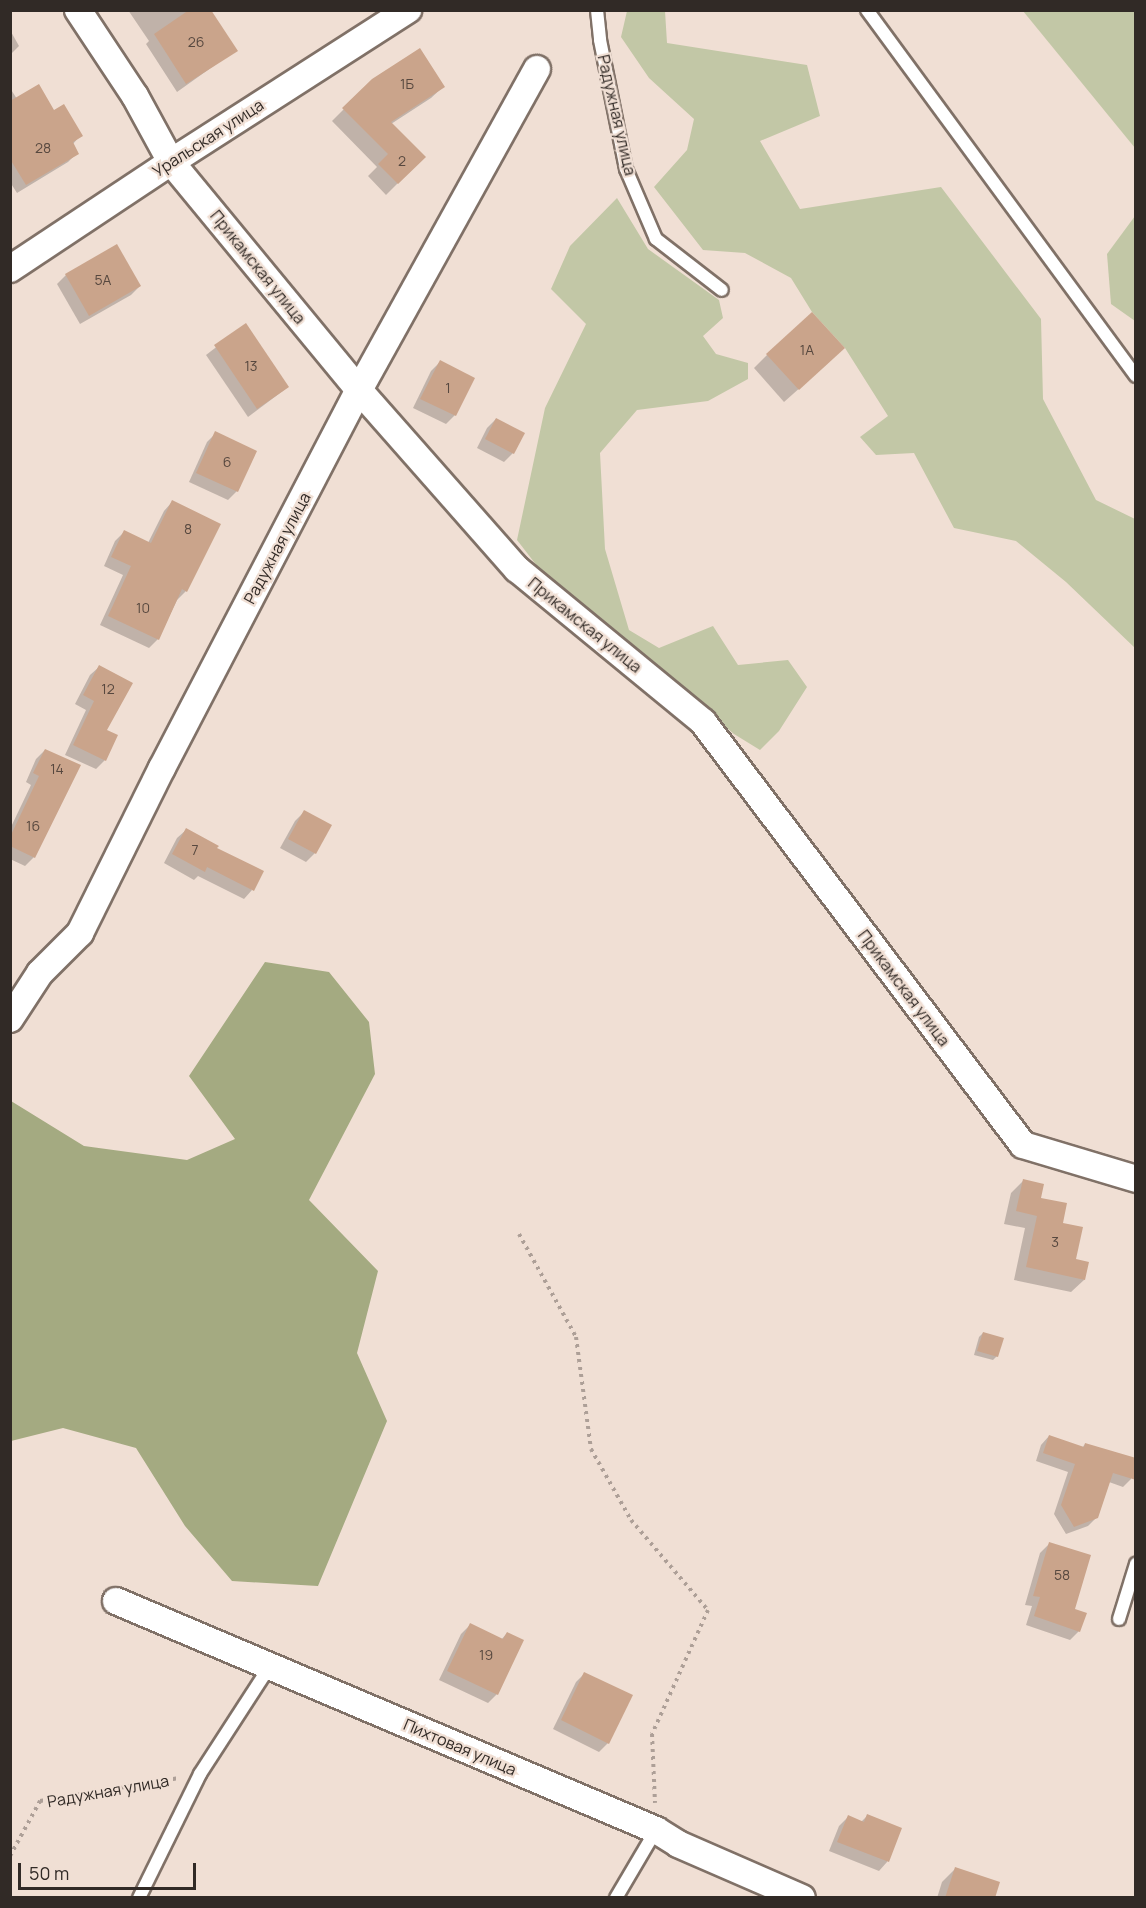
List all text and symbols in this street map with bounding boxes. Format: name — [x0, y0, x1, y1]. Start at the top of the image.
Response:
house number: 26 — [188, 34, 204, 50]
street label: Радужная улица — [594, 53, 640, 177]
house number: 1Б — [400, 76, 414, 92]
street label: Уральская улица — [149, 95, 267, 181]
house number: 28 — [35, 140, 51, 156]
house number: 2 — [398, 153, 406, 169]
street label: Прикамская улица — [206, 206, 310, 328]
house number: 5А — [95, 272, 111, 288]
house number: 1А — [800, 342, 814, 358]
house number: 13 — [244, 358, 258, 374]
house number: 1 — [445, 380, 451, 396]
house number: 6 — [223, 454, 231, 470]
street label: Радужная улица — [240, 489, 314, 607]
house number: 8 — [184, 521, 192, 537]
street label: Прикамская улица — [524, 573, 646, 677]
house number: 10 — [136, 600, 150, 616]
house number: 12 — [101, 681, 115, 697]
house number: 14 — [50, 761, 64, 777]
house number: 16 — [26, 818, 40, 834]
house number: 7 — [191, 842, 199, 858]
street label: Прикамская улица — [854, 926, 954, 1050]
house number: 3 — [1051, 1234, 1059, 1250]
house number: 58 — [1054, 1567, 1070, 1583]
house number: 19 — [479, 1647, 493, 1663]
street label: Пихтовая улица — [401, 1715, 519, 1779]
street label: Радужная улица — [46, 1771, 170, 1811]
scale bar — [21, 1851, 200, 1889]
text: 50 m — [29, 1861, 69, 1885]

